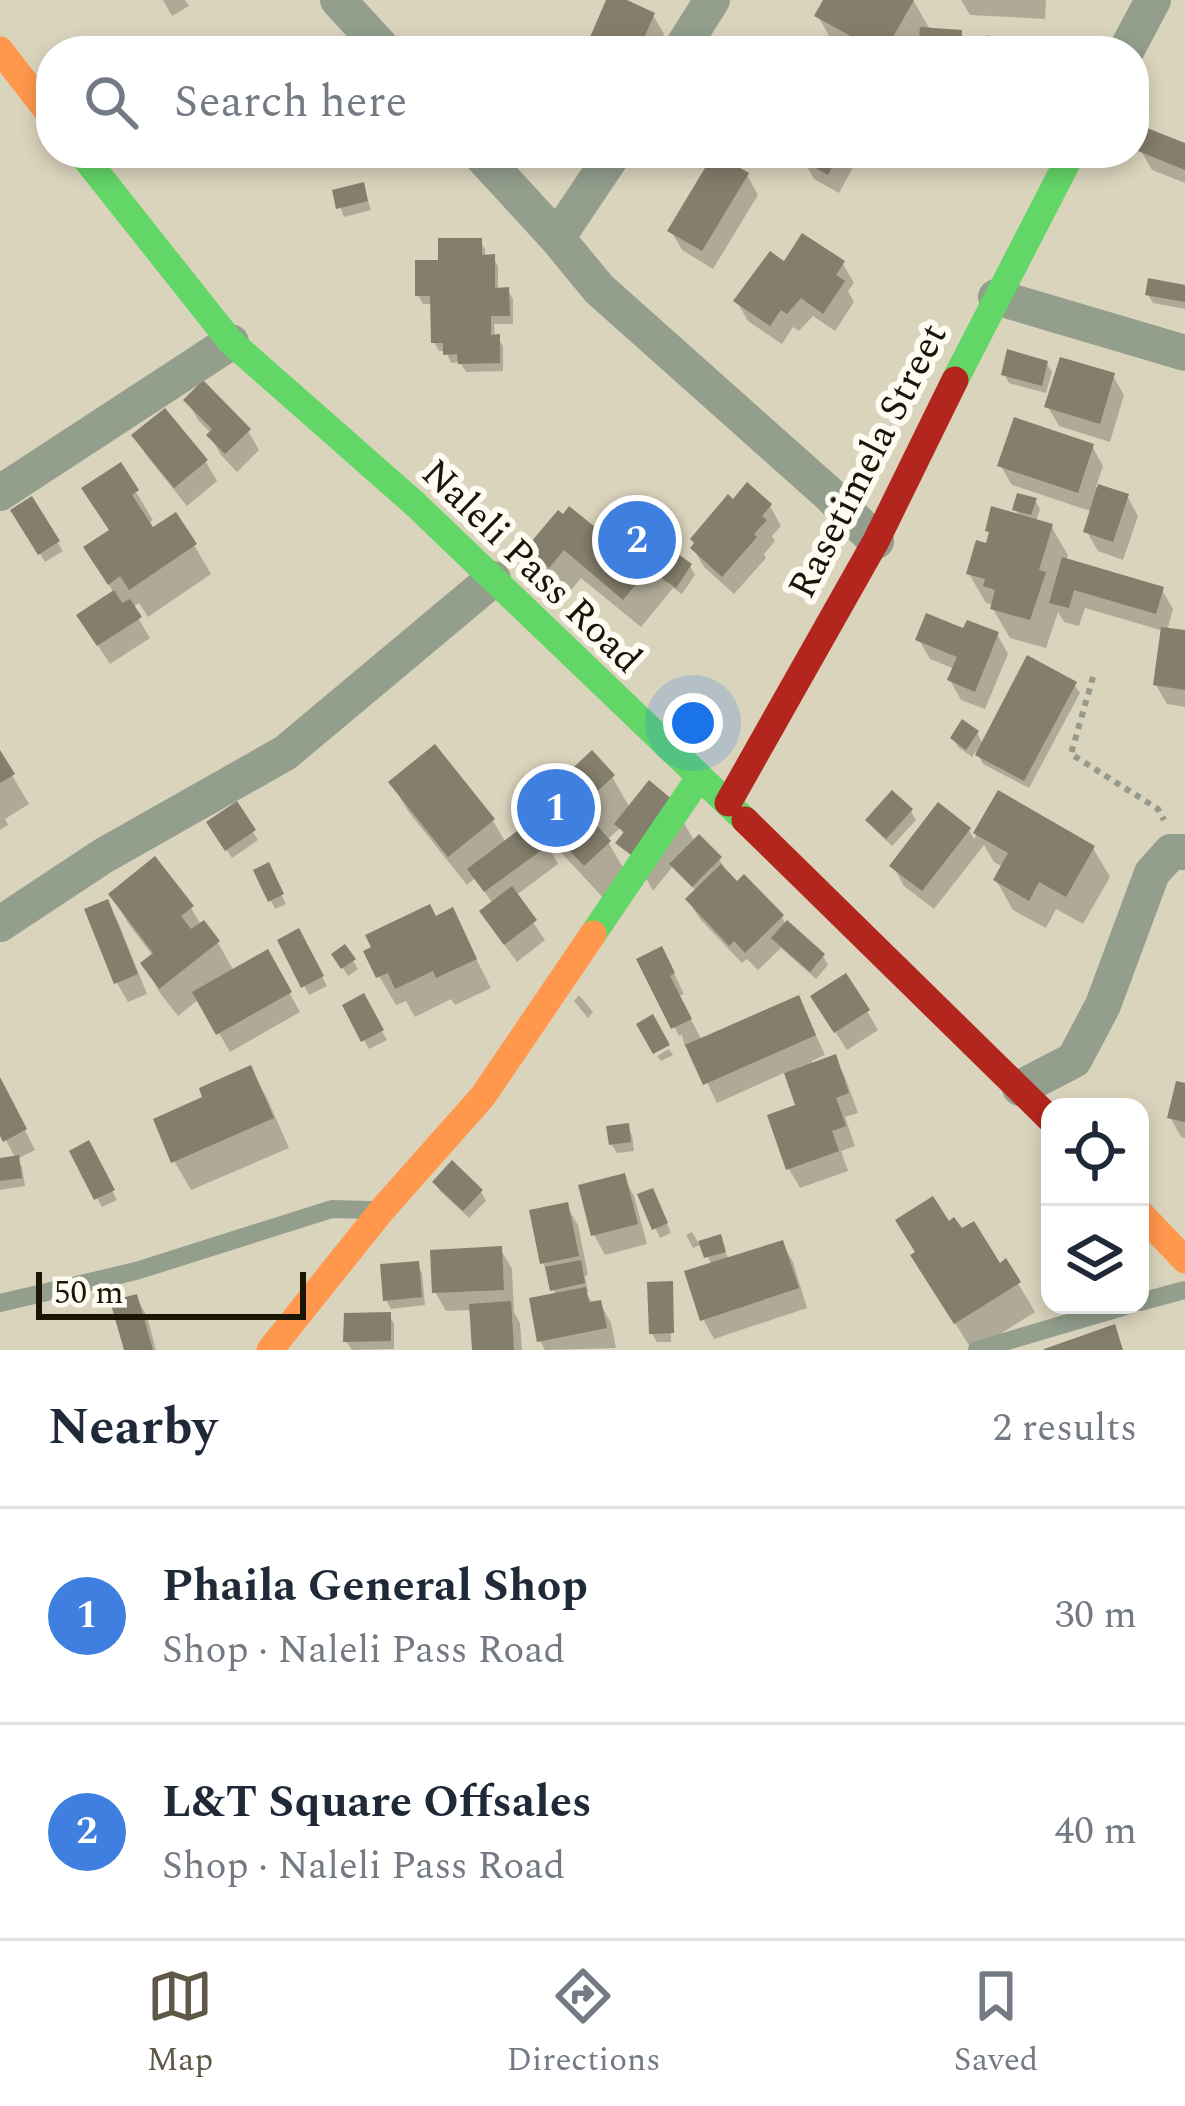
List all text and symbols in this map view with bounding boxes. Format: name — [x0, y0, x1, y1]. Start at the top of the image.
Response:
search box — [36, 36, 1149, 168]
text: Search here — [174, 68, 407, 137]
icon: search — [78, 69, 144, 135]
street label: Rasetimela Street — [773, 313, 963, 609]
street label: Naleli Pass Road — [407, 446, 655, 688]
pin: 2 — [598, 495, 676, 585]
your location — [663, 693, 723, 753]
pin: 1 — [517, 763, 595, 853]
map controls — [1041, 1098, 1149, 1314]
button: locate — [1041, 1098, 1149, 1206]
button: layers — [1041, 1206, 1149, 1314]
scale bar — [36, 1266, 306, 1319]
text: 50 m — [54, 1268, 124, 1318]
text: Nearby — [48, 1389, 217, 1467]
text: 2 results — [993, 1399, 1137, 1458]
text: Phaila General Shop — [162, 1552, 588, 1621]
text: 1 — [76, 1586, 98, 1645]
text: 30 m — [1055, 1586, 1137, 1645]
text: Shop · Naleli Pass Road — [162, 1621, 565, 1680]
text: L&T Square Offsales — [162, 1768, 592, 1837]
text: 2 — [76, 1802, 98, 1861]
text: 40 m — [1055, 1802, 1137, 1861]
text: Shop · Naleli Pass Road — [162, 1837, 565, 1896]
tab: Map — [147, 1963, 213, 2085]
tab: Directions — [506, 1963, 660, 2085]
tab: Saved — [954, 1963, 1038, 2085]

